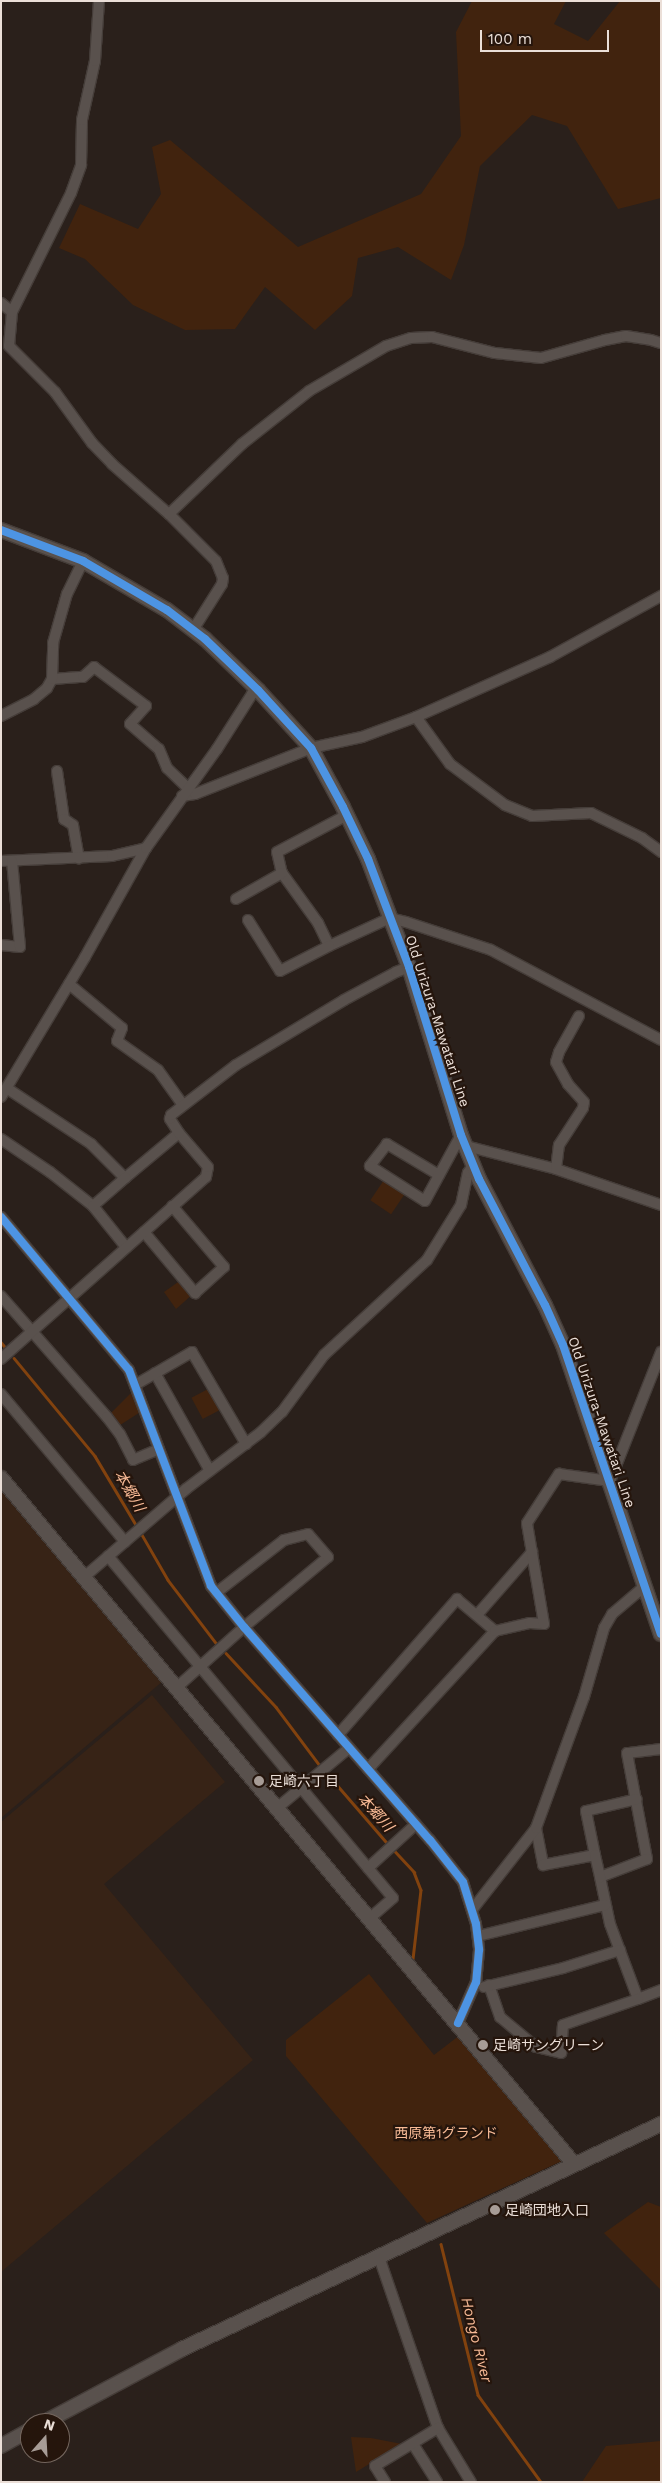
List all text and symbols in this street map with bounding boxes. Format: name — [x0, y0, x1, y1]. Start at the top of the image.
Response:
scale bar — [482, 20, 611, 52]
text: 100 m — [488, 30, 532, 48]
street label: Old Urizura-Mawatari Line — [402, 933, 474, 1109]
street label: Old Urizura-Mawatari Line — [565, 1334, 639, 1510]
water label: 本郷川 — [110, 1467, 148, 1515]
place label: 足崎六丁目 — [269, 1773, 339, 1789]
marker: 足崎六丁目 — [253, 1775, 265, 1787]
water label: 本郷川 — [353, 1790, 397, 1836]
place label: 足崎サングリーン — [493, 2037, 605, 2053]
marker: 足崎サングリーン — [477, 2039, 489, 2051]
park label: 西原第1グランド — [394, 2125, 498, 2141]
place label: 足崎団地入口 — [505, 2202, 589, 2218]
marker: 足崎団地入口 — [489, 2204, 501, 2216]
water label: Hongo River — [457, 2296, 495, 2384]
north arrow — [20, 2413, 70, 2463]
text: N — [42, 2416, 57, 2434]

